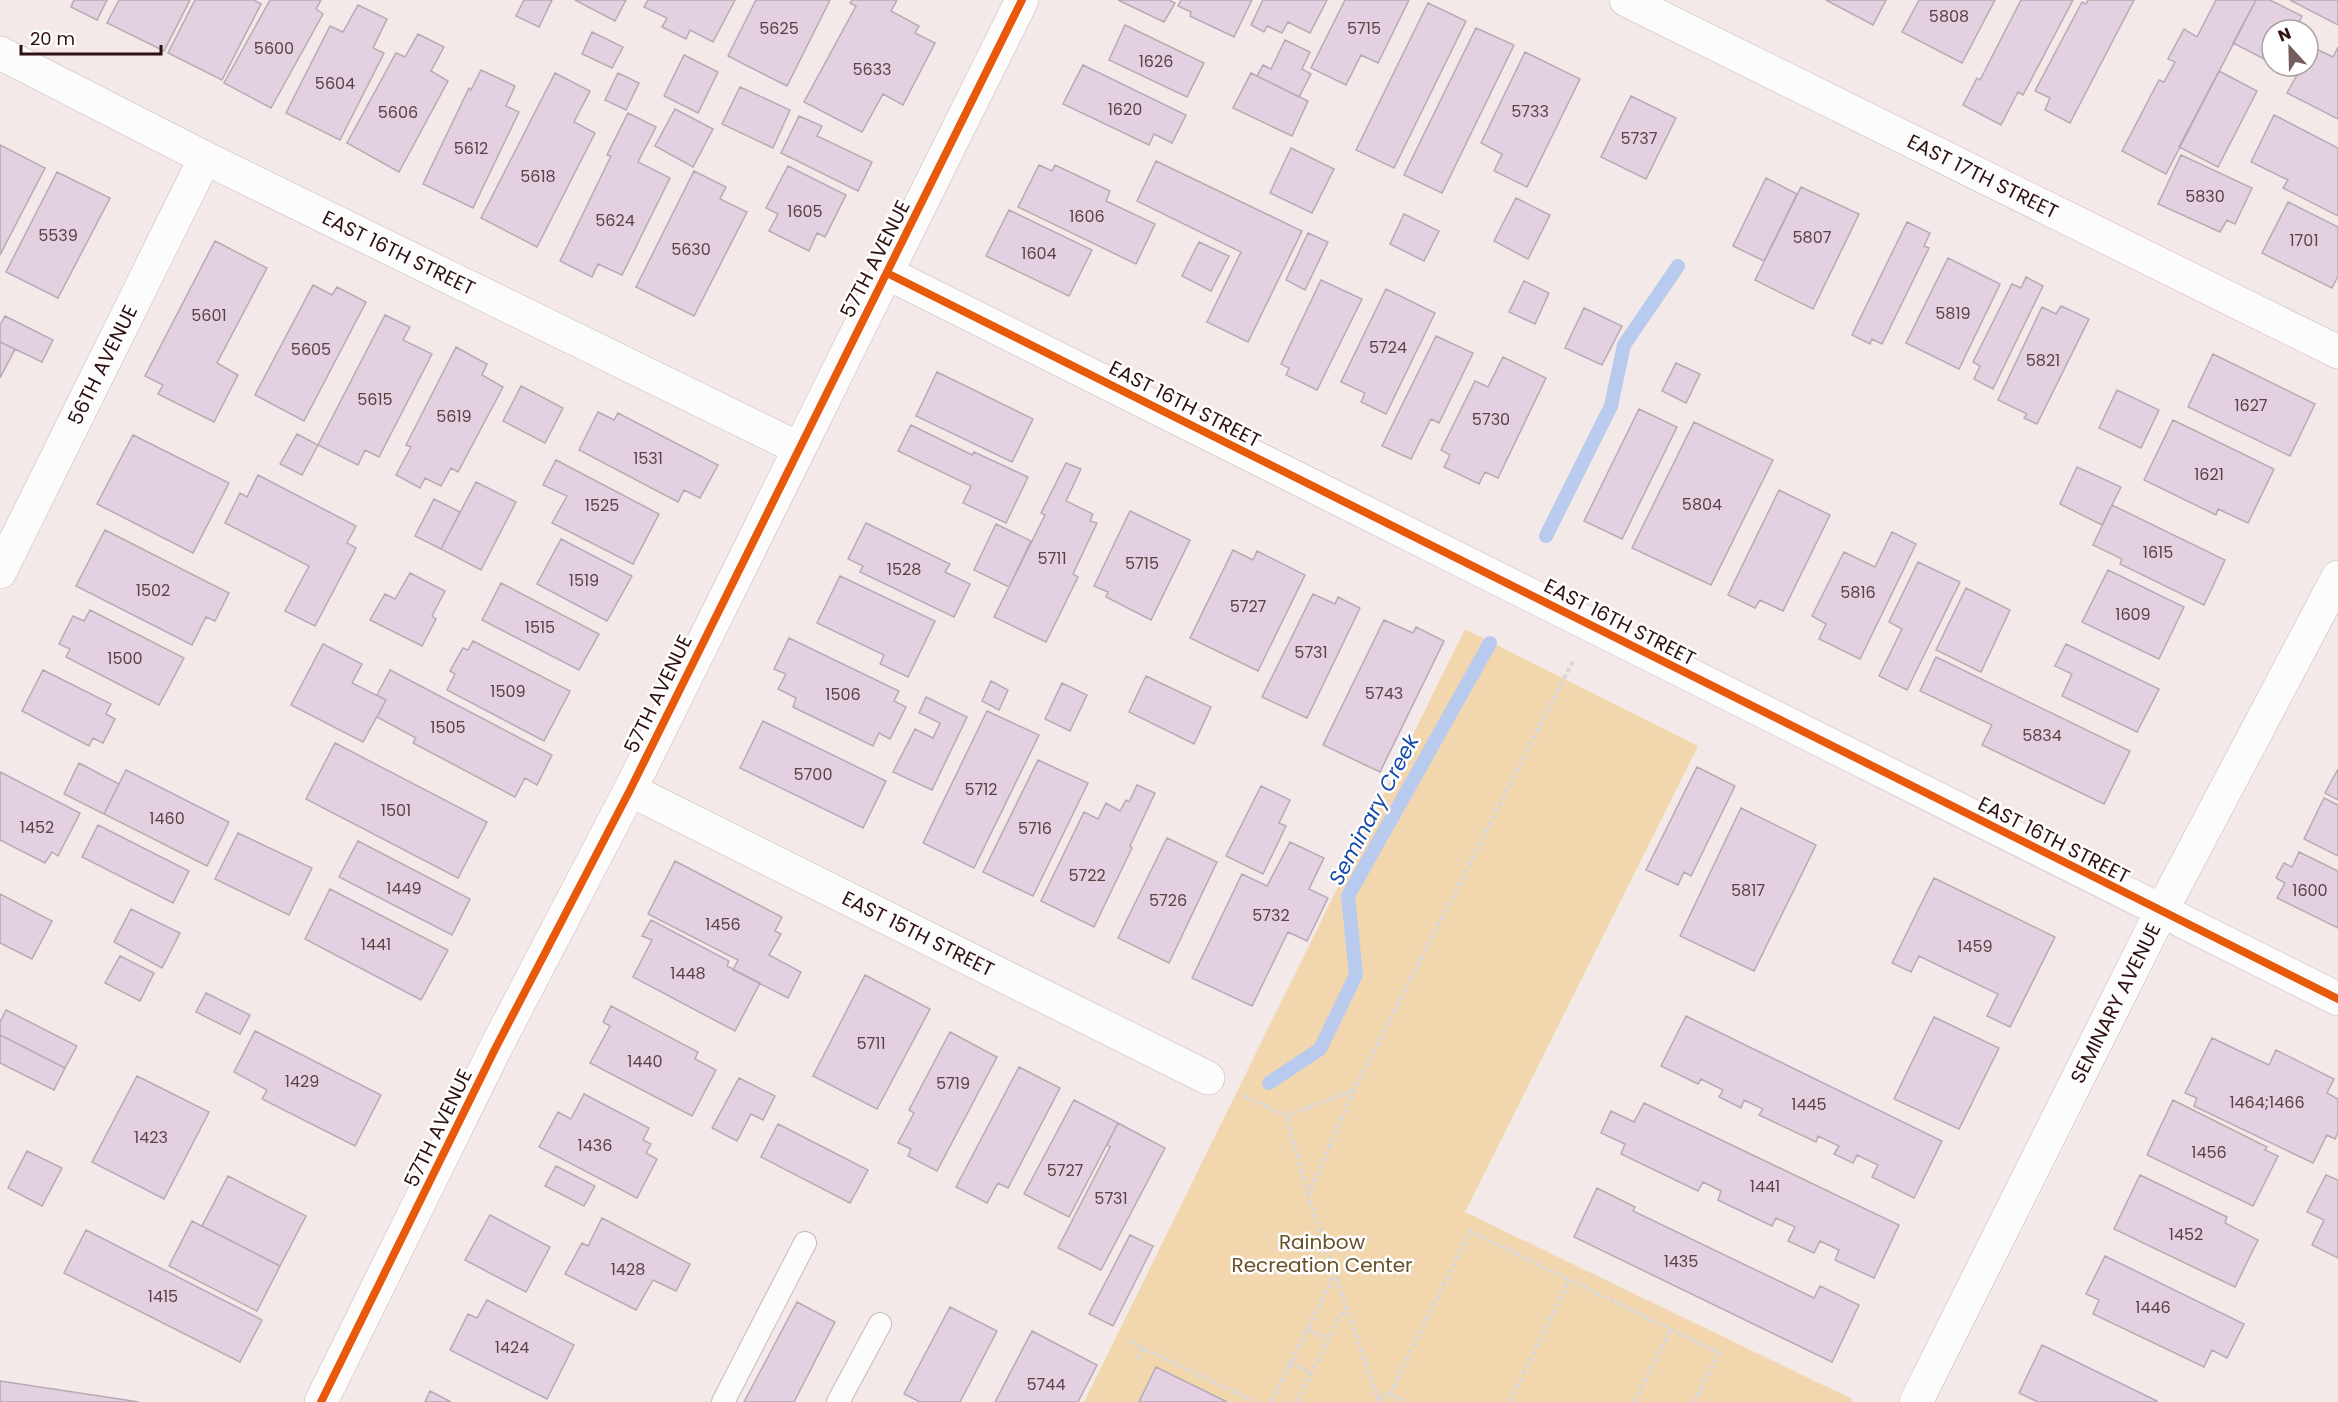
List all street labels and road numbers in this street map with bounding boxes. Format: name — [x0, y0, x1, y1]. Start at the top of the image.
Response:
street label: EAST 17TH STREET — [1903, 127, 2063, 226]
street label: 57TH AVENUE — [833, 195, 917, 323]
street label: EAST 16TH STREET — [318, 204, 480, 302]
street label: 56TH AVENUE — [61, 300, 144, 430]
street label: EAST 16TH STREET — [1104, 354, 1266, 454]
street label: EAST 16TH STREET — [1539, 572, 1701, 672]
street label: 57TH AVENUE — [617, 630, 699, 758]
street label: EAST 16TH STREET — [1973, 790, 2135, 890]
street label: EAST 15TH STREET — [837, 884, 999, 983]
street label: SEMINARY AVENUE — [2064, 918, 2167, 1088]
street label: 57TH AVENUE — [397, 1064, 479, 1192]

